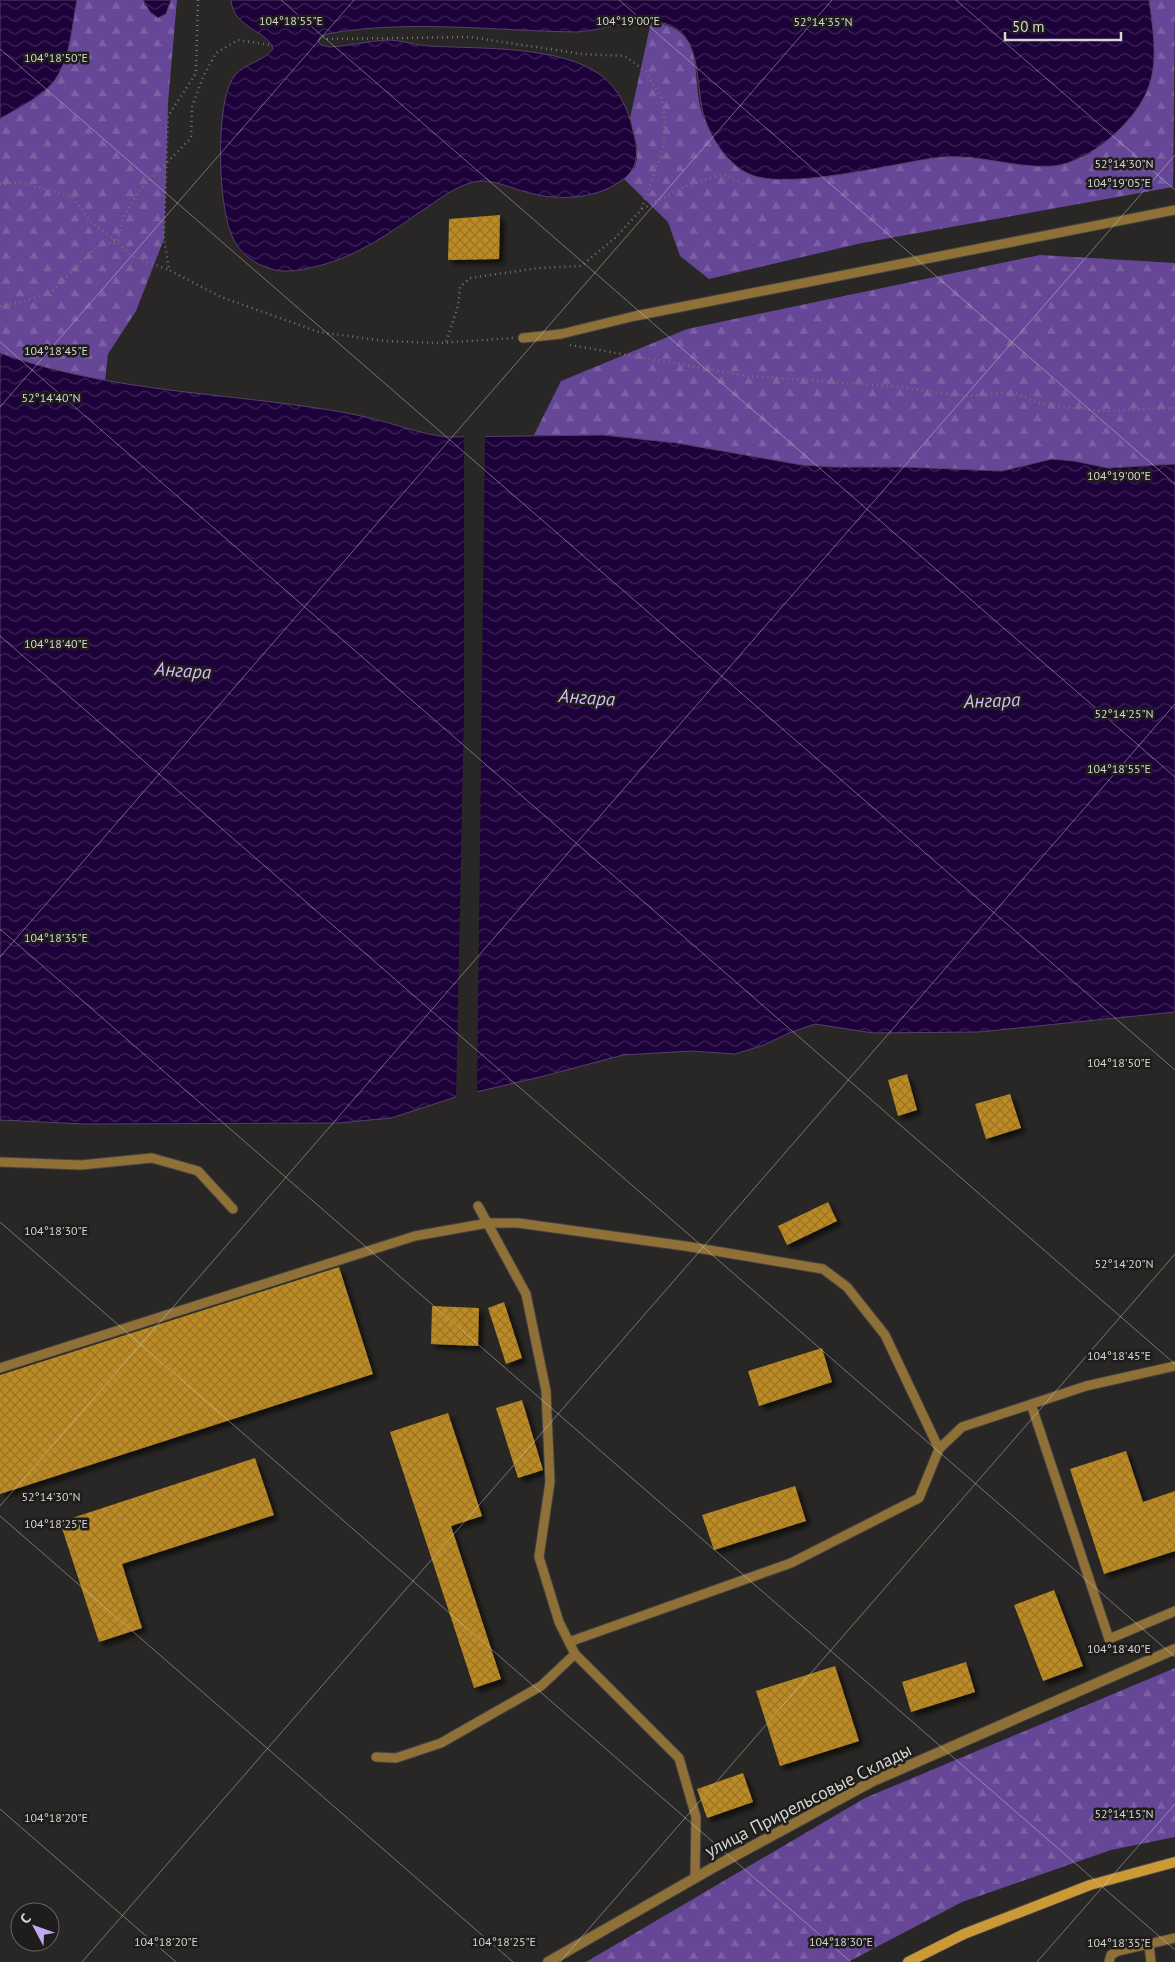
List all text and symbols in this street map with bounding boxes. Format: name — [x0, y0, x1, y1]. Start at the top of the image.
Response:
scale bar — [1005, 10, 1121, 42]
text: 104°18'55"E — [259, 13, 323, 28]
text: 104°19'00"E — [596, 13, 660, 28]
text: 52°14'35"N — [793, 14, 853, 29]
text: 50 m — [1012, 17, 1045, 36]
text: 104°18'50"E — [24, 50, 88, 65]
text: 52°14'30"N — [1094, 156, 1154, 171]
text: 104°19'05"E — [1087, 175, 1151, 190]
text: 104°18'45"E — [24, 343, 88, 358]
text: 52°14'40"N — [21, 390, 81, 405]
text: 104°19'00"E — [1087, 468, 1151, 483]
text: 104°18'40"E — [24, 636, 88, 651]
water label: Ангара — [153, 656, 213, 684]
water label: Ангара — [557, 683, 617, 711]
water label: Ангара — [962, 687, 1021, 713]
text: 52°14'25"N — [1094, 706, 1154, 721]
text: 104°18'55"E — [1087, 761, 1151, 776]
text: 104°18'35"E — [24, 930, 88, 945]
text: 104°18'50"E — [1087, 1055, 1151, 1070]
text: 104°18'30"E — [24, 1223, 88, 1238]
text: 52°14'20"N — [1094, 1256, 1154, 1271]
text: 104°18'45"E — [1087, 1348, 1151, 1363]
text: 52°14'30"N — [21, 1489, 81, 1504]
text: 104°18'25"E — [24, 1516, 88, 1531]
text: 104°18'40"E — [1087, 1641, 1151, 1656]
street label: улица Прирельсовые Склады — [701, 1738, 915, 1862]
text: 52°14'15"N — [1094, 1806, 1154, 1821]
text: 104°18'20"E — [24, 1810, 88, 1825]
north arrow — [10, 1902, 60, 1952]
text: С — [16, 1909, 35, 1927]
text: 104°18'20"E — [134, 1934, 198, 1949]
text: 104°18'25"E — [472, 1934, 536, 1949]
text: 104°18'30"E — [809, 1934, 873, 1949]
text: 104°18'35"E — [1087, 1935, 1151, 1950]

